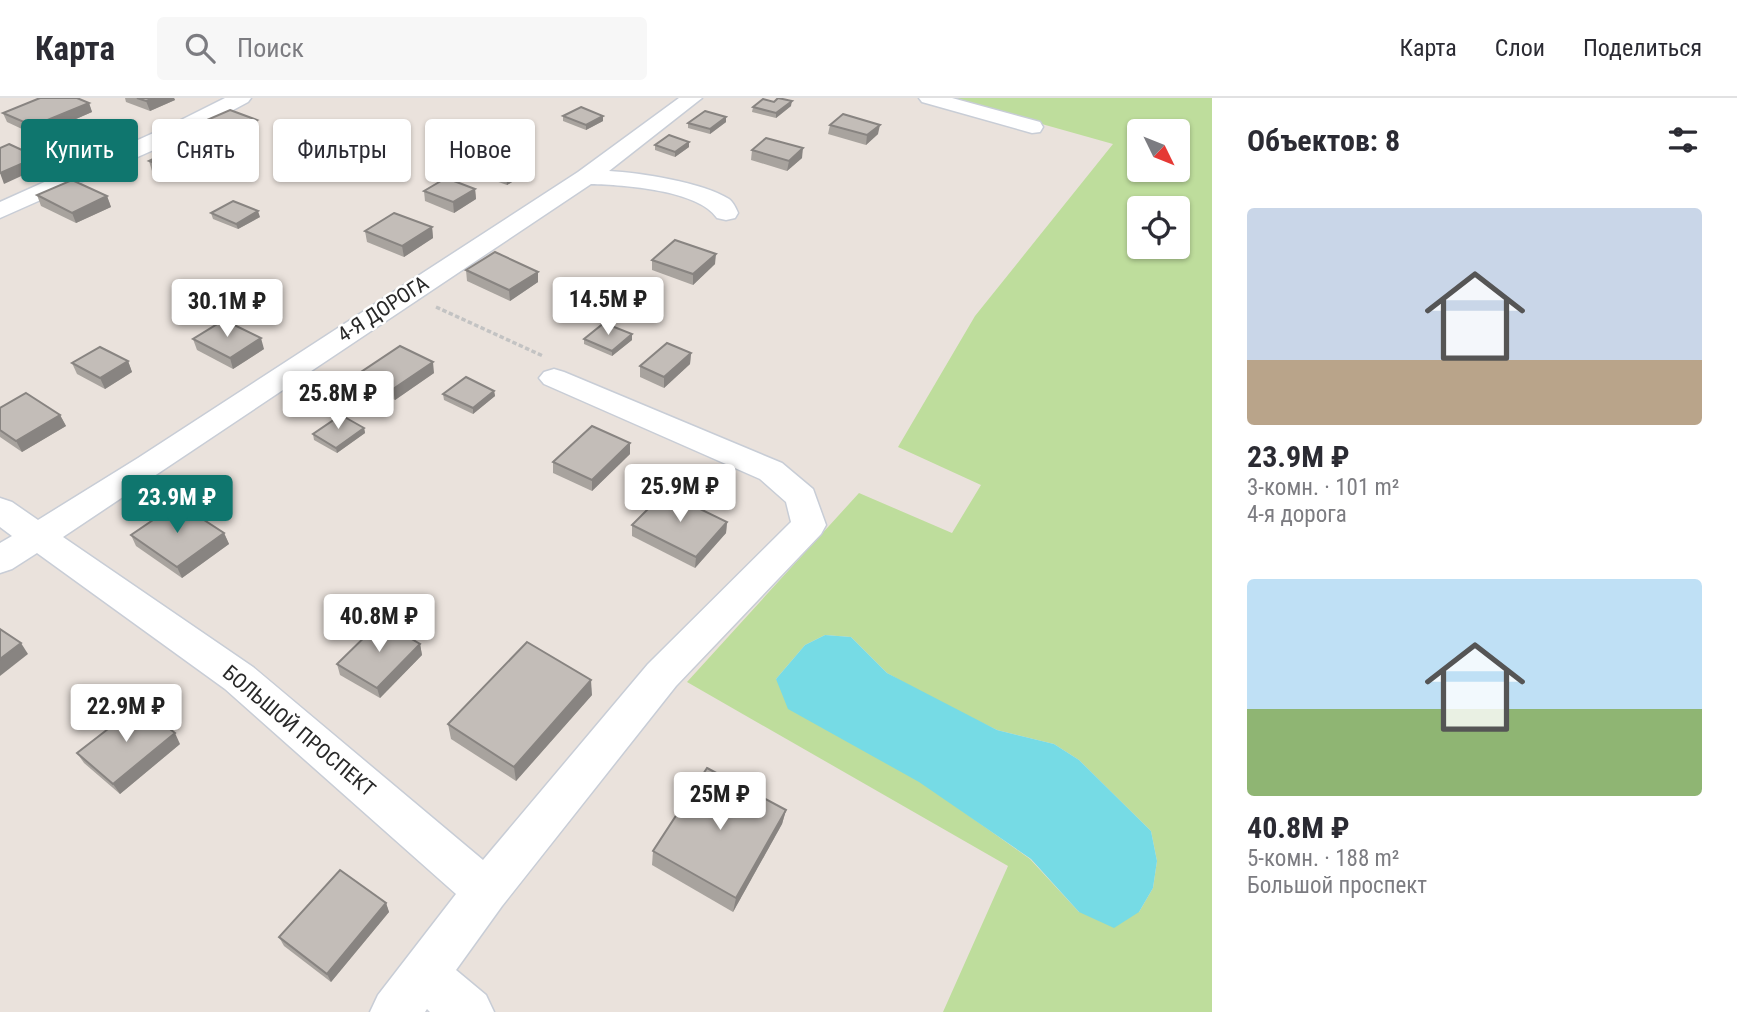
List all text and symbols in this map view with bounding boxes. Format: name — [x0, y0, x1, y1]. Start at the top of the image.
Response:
search box — [157, 17, 647, 80]
text: Карта — [35, 29, 115, 68]
icon: search — [181, 29, 219, 67]
text: Поиск — [237, 33, 304, 63]
text: Карта — [1399, 34, 1457, 62]
text: Слои — [1495, 34, 1545, 62]
text: Поделиться — [1583, 34, 1702, 62]
chip: Купить — [21, 119, 138, 182]
chip: Снять — [152, 119, 259, 182]
chip: Фильтры — [273, 119, 411, 182]
chip: Новое — [425, 119, 535, 182]
north arrow — [1127, 119, 1190, 182]
map controls — [1127, 119, 1190, 259]
icon: filters — [1664, 121, 1702, 159]
text: Объектов: 8 — [1247, 123, 1400, 158]
button: locate — [1127, 196, 1190, 259]
icon: home — [1412, 253, 1538, 379]
street label: 4-Я ДОРОГА — [333, 271, 433, 347]
pin: 14.5M ₽ — [543, 278, 673, 337]
pin: 30.1M ₽ — [162, 280, 292, 339]
text: 14.5M ₽ — [569, 286, 647, 313]
text: 30.1M ₽ — [188, 288, 266, 315]
pin: 25.8M ₽ — [273, 372, 403, 431]
text: 25.8M ₽ — [299, 380, 377, 407]
text: 23.9M ₽ — [1247, 439, 1350, 474]
pin: 25.9M ₽ — [615, 464, 745, 524]
text: 25.9M ₽ — [641, 473, 719, 500]
text: 3-комн. · 101 m² — [1247, 474, 1399, 501]
pin: 23.9M ₽ — [112, 476, 242, 535]
text: 23.9M ₽ — [138, 484, 216, 511]
text: 4-я дорога — [1247, 501, 1347, 528]
pin: 40.8M ₽ — [314, 594, 444, 654]
text: 40.8M ₽ — [340, 603, 418, 630]
icon: home — [1412, 624, 1538, 750]
street label: БОЛЬШОЙ ПРОСПЕКТ — [218, 660, 380, 802]
pin: 22.9M ₽ — [61, 684, 191, 744]
text: 22.9M ₽ — [87, 693, 165, 720]
pin: 25M ₽ — [671, 772, 769, 832]
text: 25M ₽ — [690, 781, 750, 808]
text: 40.8M ₽ — [1247, 810, 1350, 845]
text: 5-комн. · 188 m² — [1247, 845, 1399, 872]
text: Большой проспект — [1247, 872, 1427, 899]

